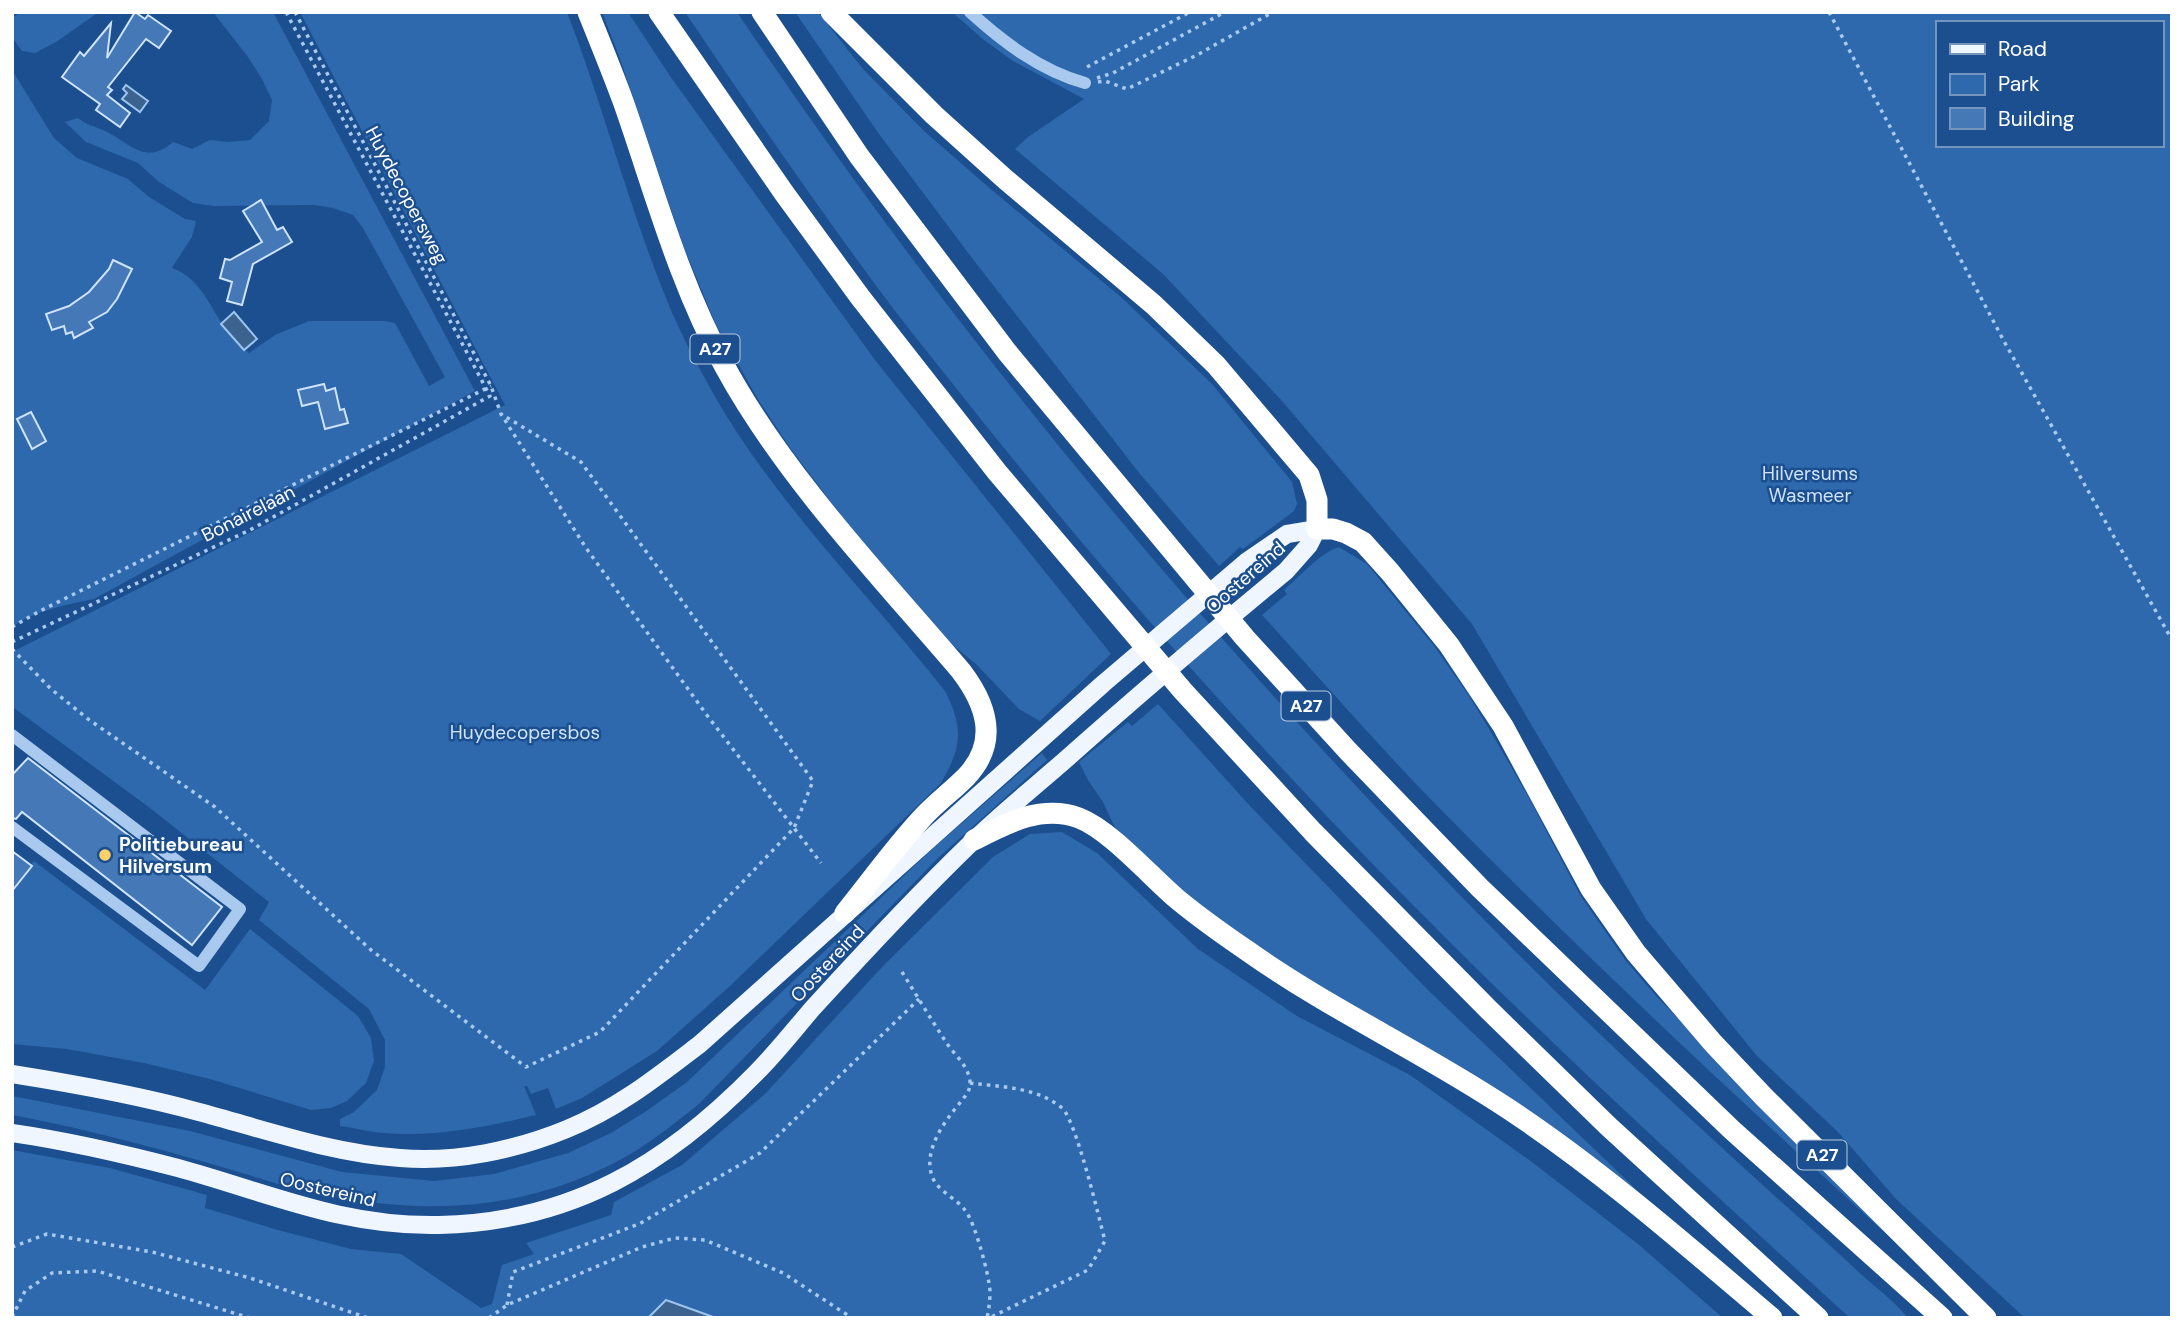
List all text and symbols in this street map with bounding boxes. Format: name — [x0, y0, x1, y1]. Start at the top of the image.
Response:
legend — [1936, 21, 2163, 147]
text: Road — [1998, 35, 2047, 63]
text: Park — [1998, 70, 2040, 98]
text: Building — [1998, 105, 2075, 133]
street label: Huydecopersweg — [360, 122, 454, 269]
road number: A27 — [690, 334, 740, 363]
park label: Hilversums Wasmeer — [1762, 461, 1858, 508]
street label: Bonairelaan — [197, 479, 299, 548]
street label: Oostereind — [1200, 536, 1290, 619]
road number: A27 — [1282, 692, 1330, 720]
park label: Huydecopersbos — [450, 720, 600, 745]
place label: Politiebureau Hilversum — [119, 832, 243, 879]
marker: Politiebureau Hilversum — [97, 847, 113, 863]
street label: Oostereind — [785, 919, 870, 1008]
road number: A27 — [1798, 1140, 1846, 1170]
street label: Oostereind — [277, 1166, 378, 1213]

